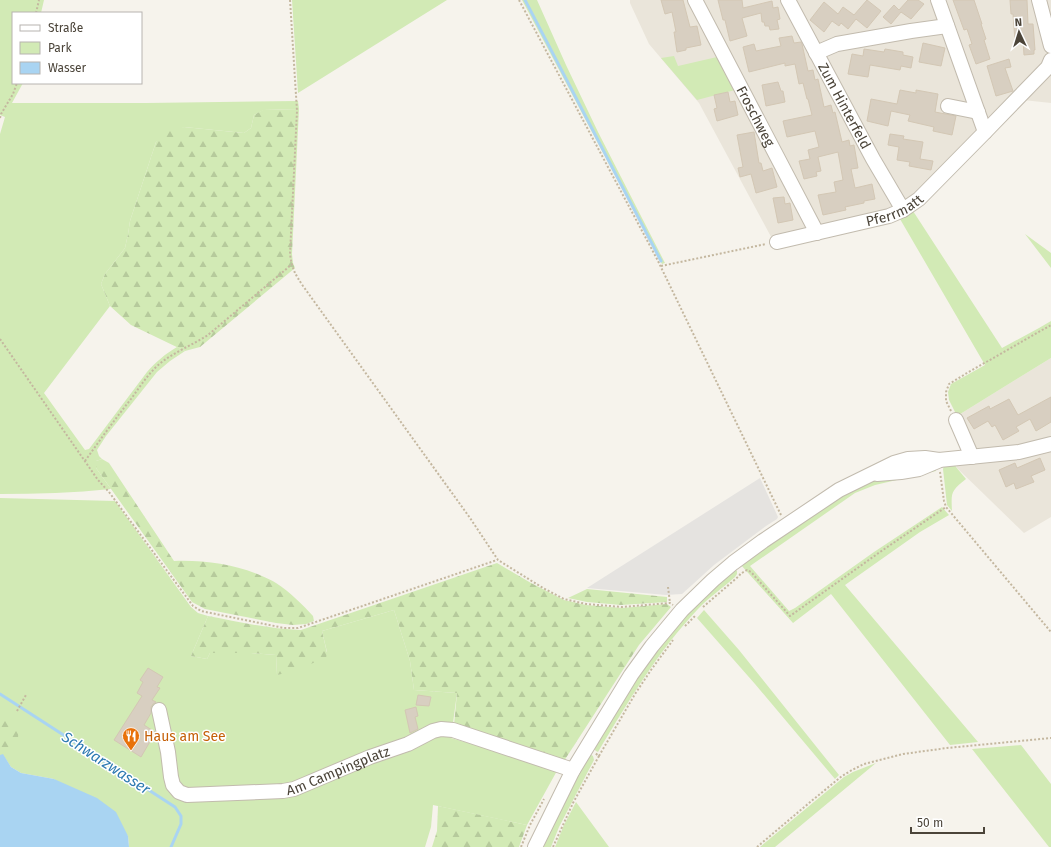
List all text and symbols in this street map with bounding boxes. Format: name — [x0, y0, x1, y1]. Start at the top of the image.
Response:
legend — [12, 12, 142, 84]
north arrow — [999, 12, 1039, 52]
text: N — [1014, 16, 1022, 29]
text: Straße — [48, 21, 83, 35]
text: Park — [48, 41, 72, 55]
street label: Zum Hinterfeld — [815, 60, 874, 152]
text: Wasser — [48, 61, 87, 75]
street label: Froschweg — [733, 83, 779, 150]
street label: Pferrmatt — [864, 190, 928, 230]
restaurant icon: Haus am See — [121, 726, 141, 751]
water label: Schwarzwasser — [58, 727, 155, 799]
place label: Haus am See — [144, 728, 226, 745]
street label: Am Campingplatz — [285, 742, 392, 799]
scale bar — [911, 809, 984, 835]
text: 50 m — [917, 816, 943, 830]

